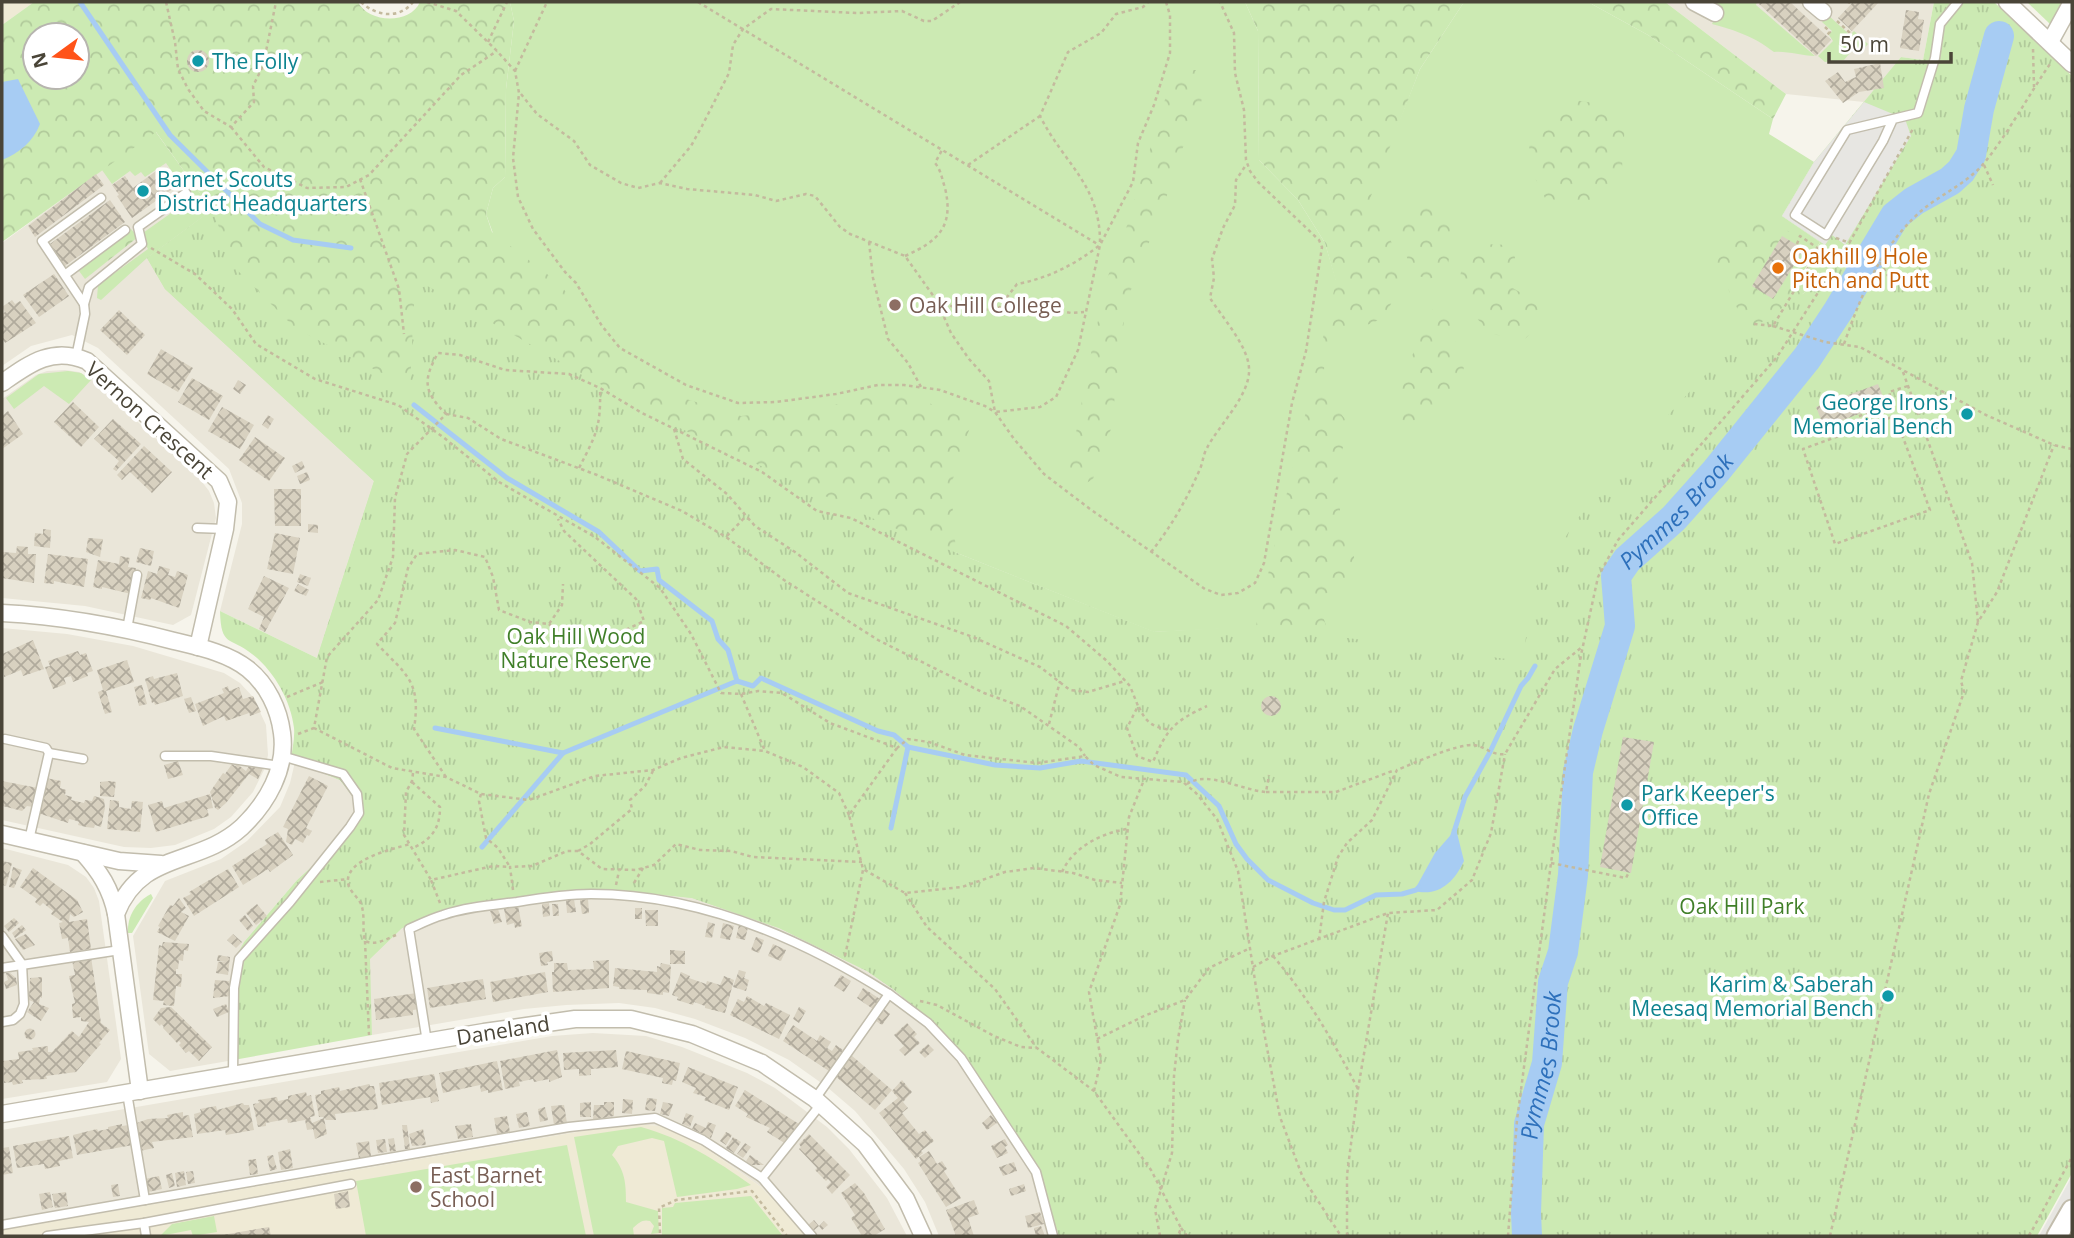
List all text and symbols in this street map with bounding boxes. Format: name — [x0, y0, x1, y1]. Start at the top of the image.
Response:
north arrow — [21, 21, 91, 91]
scale bar — [1829, 21, 1952, 65]
text: 50 m — [1840, 30, 1889, 58]
place label: The Folly — [212, 47, 299, 75]
text: N — [25, 50, 54, 71]
marker: The Folly — [190, 53, 206, 69]
place label: Barnet Scouts District Headquarters — [157, 165, 368, 217]
marker: Barnet Scouts District Headquarters — [135, 183, 151, 199]
place label: Oakhill 9 Hole Pitch and Putt — [1792, 242, 1929, 294]
marker: Oakhill 9 Hole Pitch and Putt — [1770, 260, 1786, 276]
place label: Oak Hill College — [909, 291, 1062, 319]
marker: Oak Hill College — [887, 297, 903, 313]
street label: Vernon Crescent — [80, 355, 220, 485]
place label: George Irons' Memorial Bench — [1793, 388, 1953, 440]
marker: George Irons' Memorial Bench — [1959, 406, 1975, 422]
water label: Pymmes Brook — [1612, 446, 1741, 576]
park label: Oak Hill Wood Nature Reserve — [500, 622, 652, 674]
place label: Park Keeper's Office — [1641, 779, 1775, 831]
marker: Park Keeper's Office — [1619, 797, 1635, 813]
park label: Oak Hill Park — [1679, 892, 1805, 920]
place label: Karim & Saberah Meesaq Memorial Bench — [1631, 970, 1874, 1022]
marker: Karim & Saberah Meesaq Memorial Bench — [1880, 988, 1896, 1004]
water label: Pymmes Brook — [1512, 989, 1568, 1140]
street label: Daneland — [454, 1009, 552, 1051]
place label: East Barnet School — [430, 1161, 542, 1213]
marker: East Barnet School — [408, 1179, 424, 1195]

